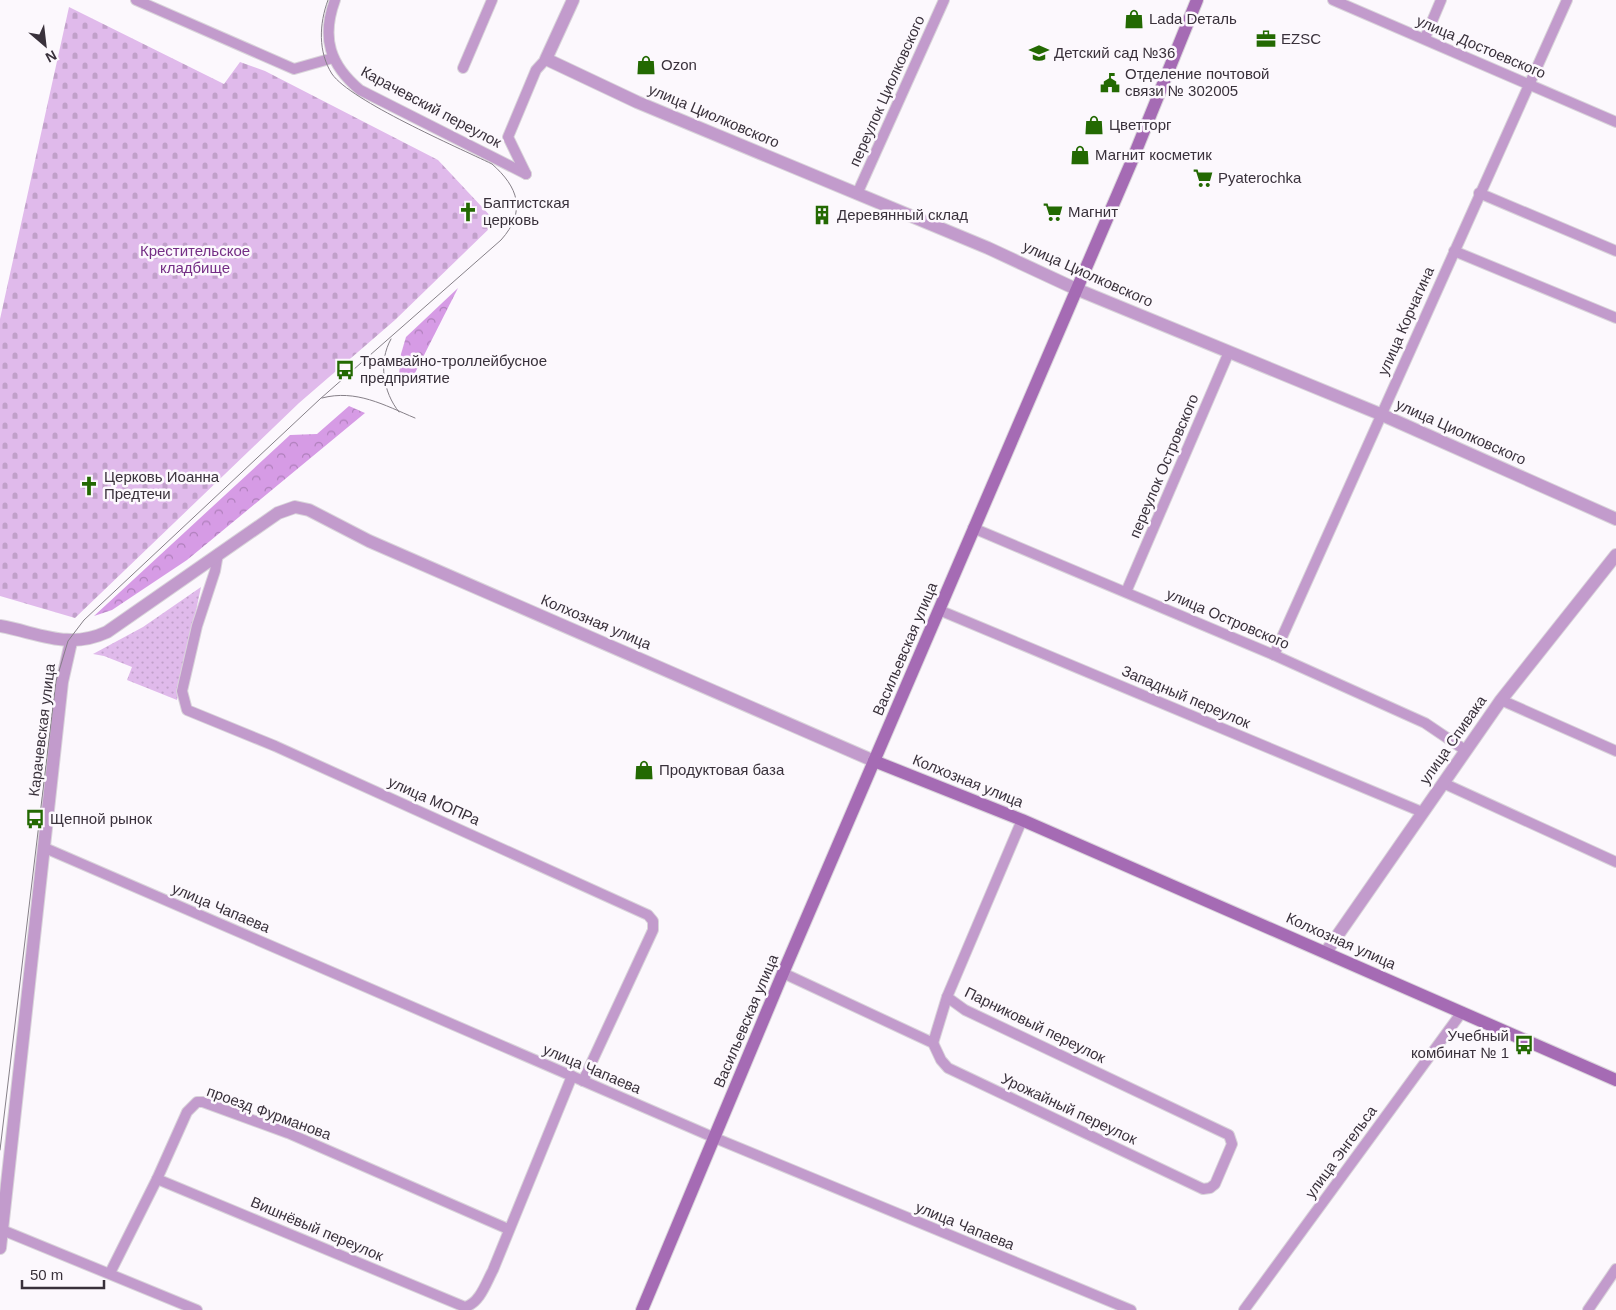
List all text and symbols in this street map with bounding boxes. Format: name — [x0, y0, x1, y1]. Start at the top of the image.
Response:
shop icon: Lada Dеталь — [1123, 8, 1145, 30]
place label: Lada Dеталь — [1149, 10, 1237, 27]
street label: улица Достоевского — [1414, 12, 1548, 81]
street label: переулок Циолковского — [846, 13, 928, 169]
north arrow — [20, 20, 70, 70]
office icon: EZSC — [1255, 28, 1277, 50]
place label: EZSC — [1281, 30, 1321, 47]
school or university icon: Детский сад №36 — [1028, 42, 1050, 64]
place label: Детский сад №36 — [1054, 44, 1175, 61]
text: N — [43, 47, 59, 66]
shop icon: Ozon — [635, 54, 657, 76]
place label: Ozon — [661, 56, 697, 73]
street label: Карачевский переулок — [358, 62, 505, 151]
place label: Отделение почтовой связи № 302005 — [1125, 65, 1269, 99]
public building icon: Отделение почтовой связи № 302005 — [1099, 72, 1121, 94]
street label: улица Циолковского — [646, 80, 782, 151]
shop icon: Цветторг — [1083, 114, 1105, 136]
place label: Цветторг — [1109, 116, 1172, 133]
shop icon: Магнит косметик — [1069, 144, 1091, 166]
place label: Магнит косметик — [1095, 146, 1212, 163]
supermarket icon: Pyaterochka — [1192, 167, 1214, 189]
place label: Pyaterochka — [1218, 169, 1302, 186]
place label: Баптистская церковь — [483, 194, 570, 228]
church icon: Баптистская церковь — [457, 201, 479, 223]
supermarket icon: Магнит — [1042, 201, 1064, 223]
place label: Магнит — [1068, 203, 1118, 220]
building icon: Деревянный склад — [811, 204, 833, 226]
place label: Деревянный склад — [837, 206, 968, 223]
street label: улица Циолковского — [1021, 237, 1156, 310]
park label: Крестительское кладбище — [140, 242, 250, 276]
street label: улица Корчагина — [1374, 263, 1437, 378]
place label: Трамвайно-троллейбусное предприятие — [360, 352, 547, 386]
bus stop icon: Трамвайно-троллейбусное предприятие — [334, 359, 356, 381]
street label: переулок Островского — [1125, 391, 1202, 540]
street label: улица Циолковского — [1394, 395, 1529, 468]
place label: Церковь Иоанна Предтечи — [104, 468, 220, 502]
church icon: Церковь Иоанна Предтечи — [78, 475, 100, 497]
street label: Васильевская улица — [869, 579, 941, 718]
street label: улица Островского — [1164, 585, 1292, 652]
street label: Колхозная улица — [539, 591, 654, 653]
street label: Карачевская улица — [25, 662, 58, 797]
street label: Западный переулок — [1119, 662, 1254, 732]
street label: улица Спивака — [1416, 692, 1490, 787]
street label: Колхозная улица — [910, 751, 1027, 811]
shop icon: Продуктовая база — [633, 759, 655, 781]
place label: Продуктовая база — [659, 761, 785, 778]
street label: улица МОПРа — [386, 773, 483, 829]
bus stop icon: Щепной рынок — [24, 808, 46, 830]
place label: Щепной рынок — [50, 810, 152, 827]
street label: улица Чапаева — [170, 879, 273, 936]
street label: Колхозная улица — [1284, 909, 1399, 973]
street label: Васильевская улица — [710, 951, 782, 1090]
street label: Парниковый переулок — [962, 983, 1109, 1066]
place label: Учебный комбинат № 1 — [1411, 1027, 1509, 1061]
bus stop icon: Учебный комбинат № 1 — [1513, 1034, 1535, 1056]
street label: улица Чапаева — [541, 1040, 644, 1097]
street label: Урожайный переулок — [999, 1070, 1140, 1148]
street label: проезд Фурманова — [205, 1082, 334, 1143]
street label: улица Энгельса — [1301, 1102, 1380, 1201]
street label: Вишнёвый переулок — [248, 1193, 386, 1264]
street label: улица Чапаева — [913, 1198, 1018, 1253]
scale bar — [22, 1258, 105, 1290]
text: 50 m — [30, 1266, 63, 1283]

